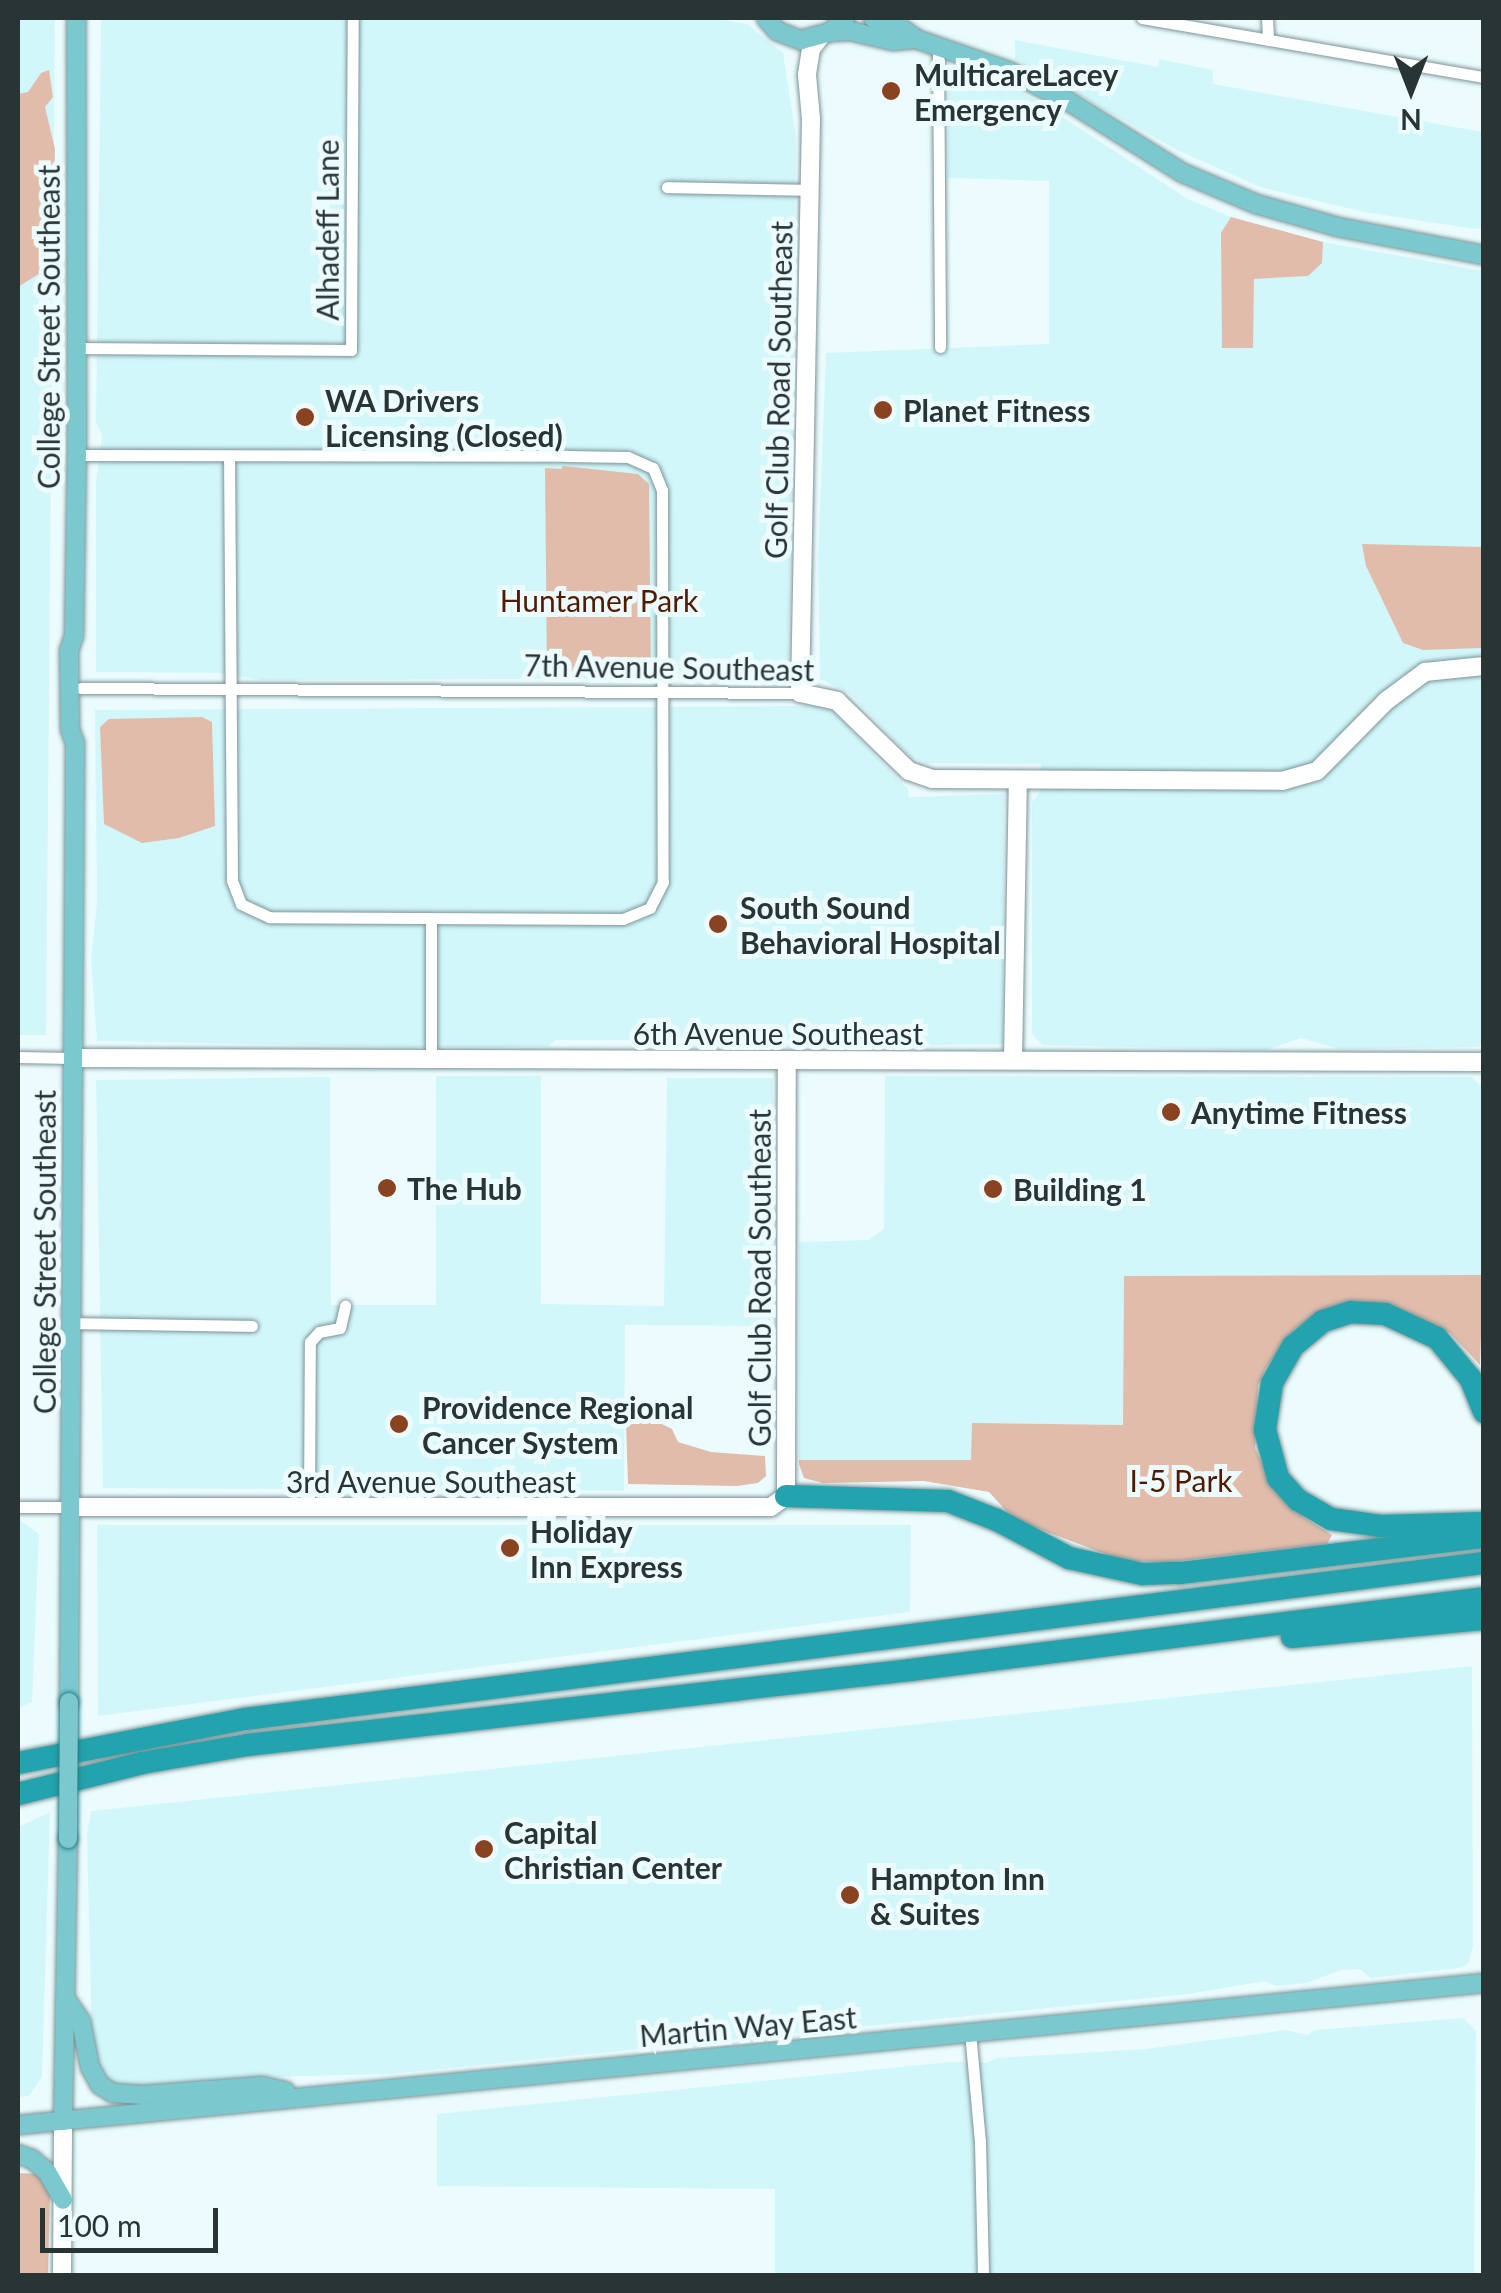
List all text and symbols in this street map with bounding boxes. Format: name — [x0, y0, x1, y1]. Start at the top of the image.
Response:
north arrow — [1361, 40, 1461, 140]
place label: MulticareLacey Emergency — [914, 56, 1118, 126]
marker: MulticareLacey Emergency — [878, 78, 904, 104]
text: N — [1400, 103, 1422, 137]
street label: Alhadeff Lane — [309, 139, 345, 321]
street label: College Street Southeast — [30, 165, 66, 489]
street label: Golf Club Road Southeast — [757, 220, 799, 560]
place label: WA Drivers Licensing (Closed) — [325, 382, 563, 452]
place label: Planet Fitness — [903, 392, 1090, 428]
marker: Planet Fitness — [872, 399, 894, 421]
marker: WA Drivers Licensing (Closed) — [294, 406, 316, 428]
park label: Huntamer Park — [499, 582, 699, 618]
street label: 7th Avenue Southeast — [523, 646, 815, 688]
place label: South Sound Behavioral Hospital — [740, 889, 1001, 960]
marker: South Sound Behavioral Hospital — [705, 911, 731, 937]
street label: 6th Avenue Southeast — [632, 1015, 924, 1051]
street label: College Street Southeast — [26, 1090, 62, 1414]
place label: Anytime Fitness — [1191, 1094, 1407, 1130]
marker: Anytime Fitness — [1160, 1101, 1182, 1123]
street label: Golf Club Road Southeast — [741, 1109, 777, 1447]
place label: The Hub — [407, 1170, 522, 1206]
place label: Building 1 — [1013, 1171, 1147, 1207]
marker: The Hub — [376, 1177, 398, 1199]
marker: Building 1 — [982, 1178, 1004, 1200]
place label: Providence Regional Cancer System — [422, 1389, 693, 1460]
marker: Providence Regional Cancer System — [386, 1411, 412, 1437]
park label: I-5 Park — [1129, 1462, 1233, 1498]
street label: 3rd Avenue Southeast — [285, 1463, 577, 1499]
place label: Holiday Inn Express — [530, 1513, 683, 1584]
marker: Holiday Inn Express — [499, 1537, 521, 1559]
place label: Capital Christian Center — [504, 1814, 722, 1884]
marker: Capital Christian Center — [473, 1838, 495, 1860]
place label: Hampton Inn & Suites — [870, 1860, 1045, 1930]
marker: Hampton Inn & Suites — [839, 1884, 861, 1906]
street label: Martin Way East — [637, 1999, 859, 2053]
scale bar — [45, 2188, 222, 2250]
text: 100 m — [57, 2207, 142, 2243]

